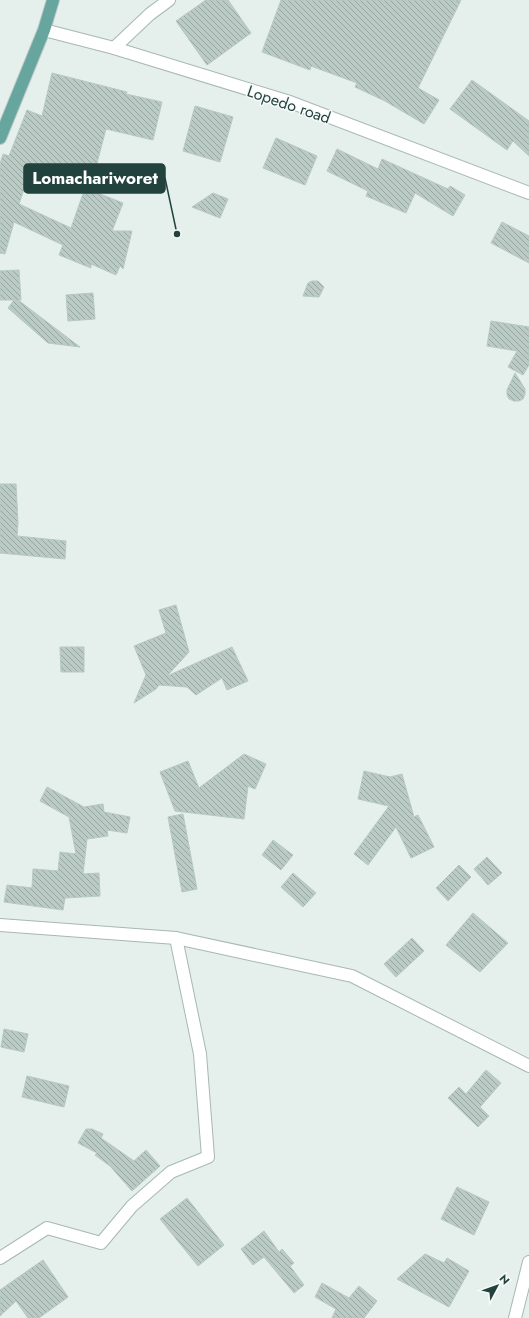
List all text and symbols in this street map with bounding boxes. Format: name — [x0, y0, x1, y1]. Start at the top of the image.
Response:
street label: Lopedo road — [244, 79, 334, 129]
callout: Lomachariworet — [24, 164, 165, 193]
text: Lomachariworet — [32, 166, 158, 190]
north arrow — [477, 1266, 517, 1306]
text: N — [496, 1271, 513, 1288]

